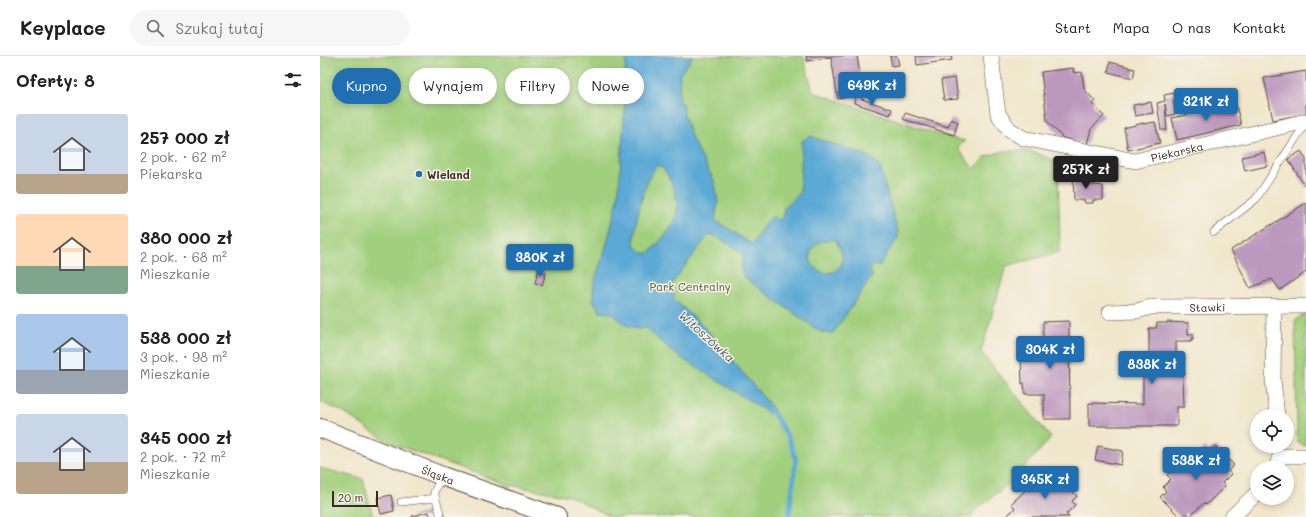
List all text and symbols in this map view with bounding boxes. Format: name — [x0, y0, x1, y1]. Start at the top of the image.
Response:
search box — [130, 10, 410, 46]
text: Keyplace — [20, 15, 106, 40]
icon: search — [144, 17, 166, 39]
text: Szukaj tutaj — [176, 18, 264, 38]
text: Start — [1055, 18, 1091, 37]
text: Mapa — [1113, 18, 1150, 37]
text: O nas — [1172, 18, 1211, 37]
text: Kontakt — [1233, 18, 1286, 37]
chip: Kupno — [332, 68, 401, 104]
chip: Wynajem — [409, 68, 497, 104]
chip: Filtry — [505, 68, 570, 104]
chip: Nowe — [578, 68, 644, 104]
text: Oferty: 8 — [16, 69, 95, 91]
icon: filters — [282, 69, 304, 91]
pin: 649K zł — [835, 72, 909, 106]
text: 649K zł — [847, 76, 897, 93]
pin: 321K zł — [1169, 88, 1243, 122]
text: 321K zł — [1183, 92, 1229, 109]
text: 257 000 zł — [140, 126, 230, 148]
icon: home — [48, 130, 96, 178]
street label: Piekarska — [1149, 138, 1205, 165]
text: 2 pok. · 62 m² — [140, 148, 226, 165]
pin: 257K zł — [1049, 156, 1123, 190]
text: 257K zł — [1062, 160, 1110, 177]
text: Piekarska — [140, 165, 203, 182]
place label: Wieland — [427, 167, 470, 182]
marker: Wieland — [414, 169, 424, 179]
text: 380 000 zł — [140, 226, 232, 248]
icon: home — [48, 230, 96, 278]
pin: 380K zł — [503, 244, 577, 278]
text: 2 pok. · 68 m² — [140, 248, 227, 265]
text: 380K zł — [515, 248, 565, 265]
text: Mieszkanie — [140, 265, 210, 282]
park label: Park Centralny — [649, 279, 731, 294]
street label: Stawki — [1190, 299, 1225, 314]
water label: Witoszówka — [676, 307, 738, 365]
text: 538 000 zł — [140, 326, 231, 348]
icon: home — [48, 330, 96, 378]
pin: 304K zł — [1013, 336, 1087, 370]
text: 304K zł — [1025, 340, 1075, 357]
text: 3 pok. · 98 m² — [140, 348, 227, 365]
pin: 838K zł — [1115, 351, 1189, 385]
text: 838K zł — [1127, 355, 1177, 372]
text: Mieszkanie — [140, 365, 210, 382]
map controls — [1250, 409, 1294, 505]
button: locate — [1250, 409, 1294, 453]
text: 345 000 zł — [140, 426, 232, 448]
icon: home — [48, 430, 96, 478]
pin: 538K zł — [1159, 447, 1233, 481]
text: 2 pok. · 72 m² — [140, 448, 226, 465]
text: 538K zł — [1172, 451, 1220, 468]
street label: Śląska — [420, 461, 457, 487]
button: layers — [1250, 461, 1294, 505]
text: Mieszkanie — [140, 465, 210, 482]
pin: 345K zł — [1008, 466, 1082, 500]
text: 345K zł — [1021, 470, 1069, 487]
scale bar — [332, 489, 378, 508]
text: 20 m — [338, 490, 363, 505]

